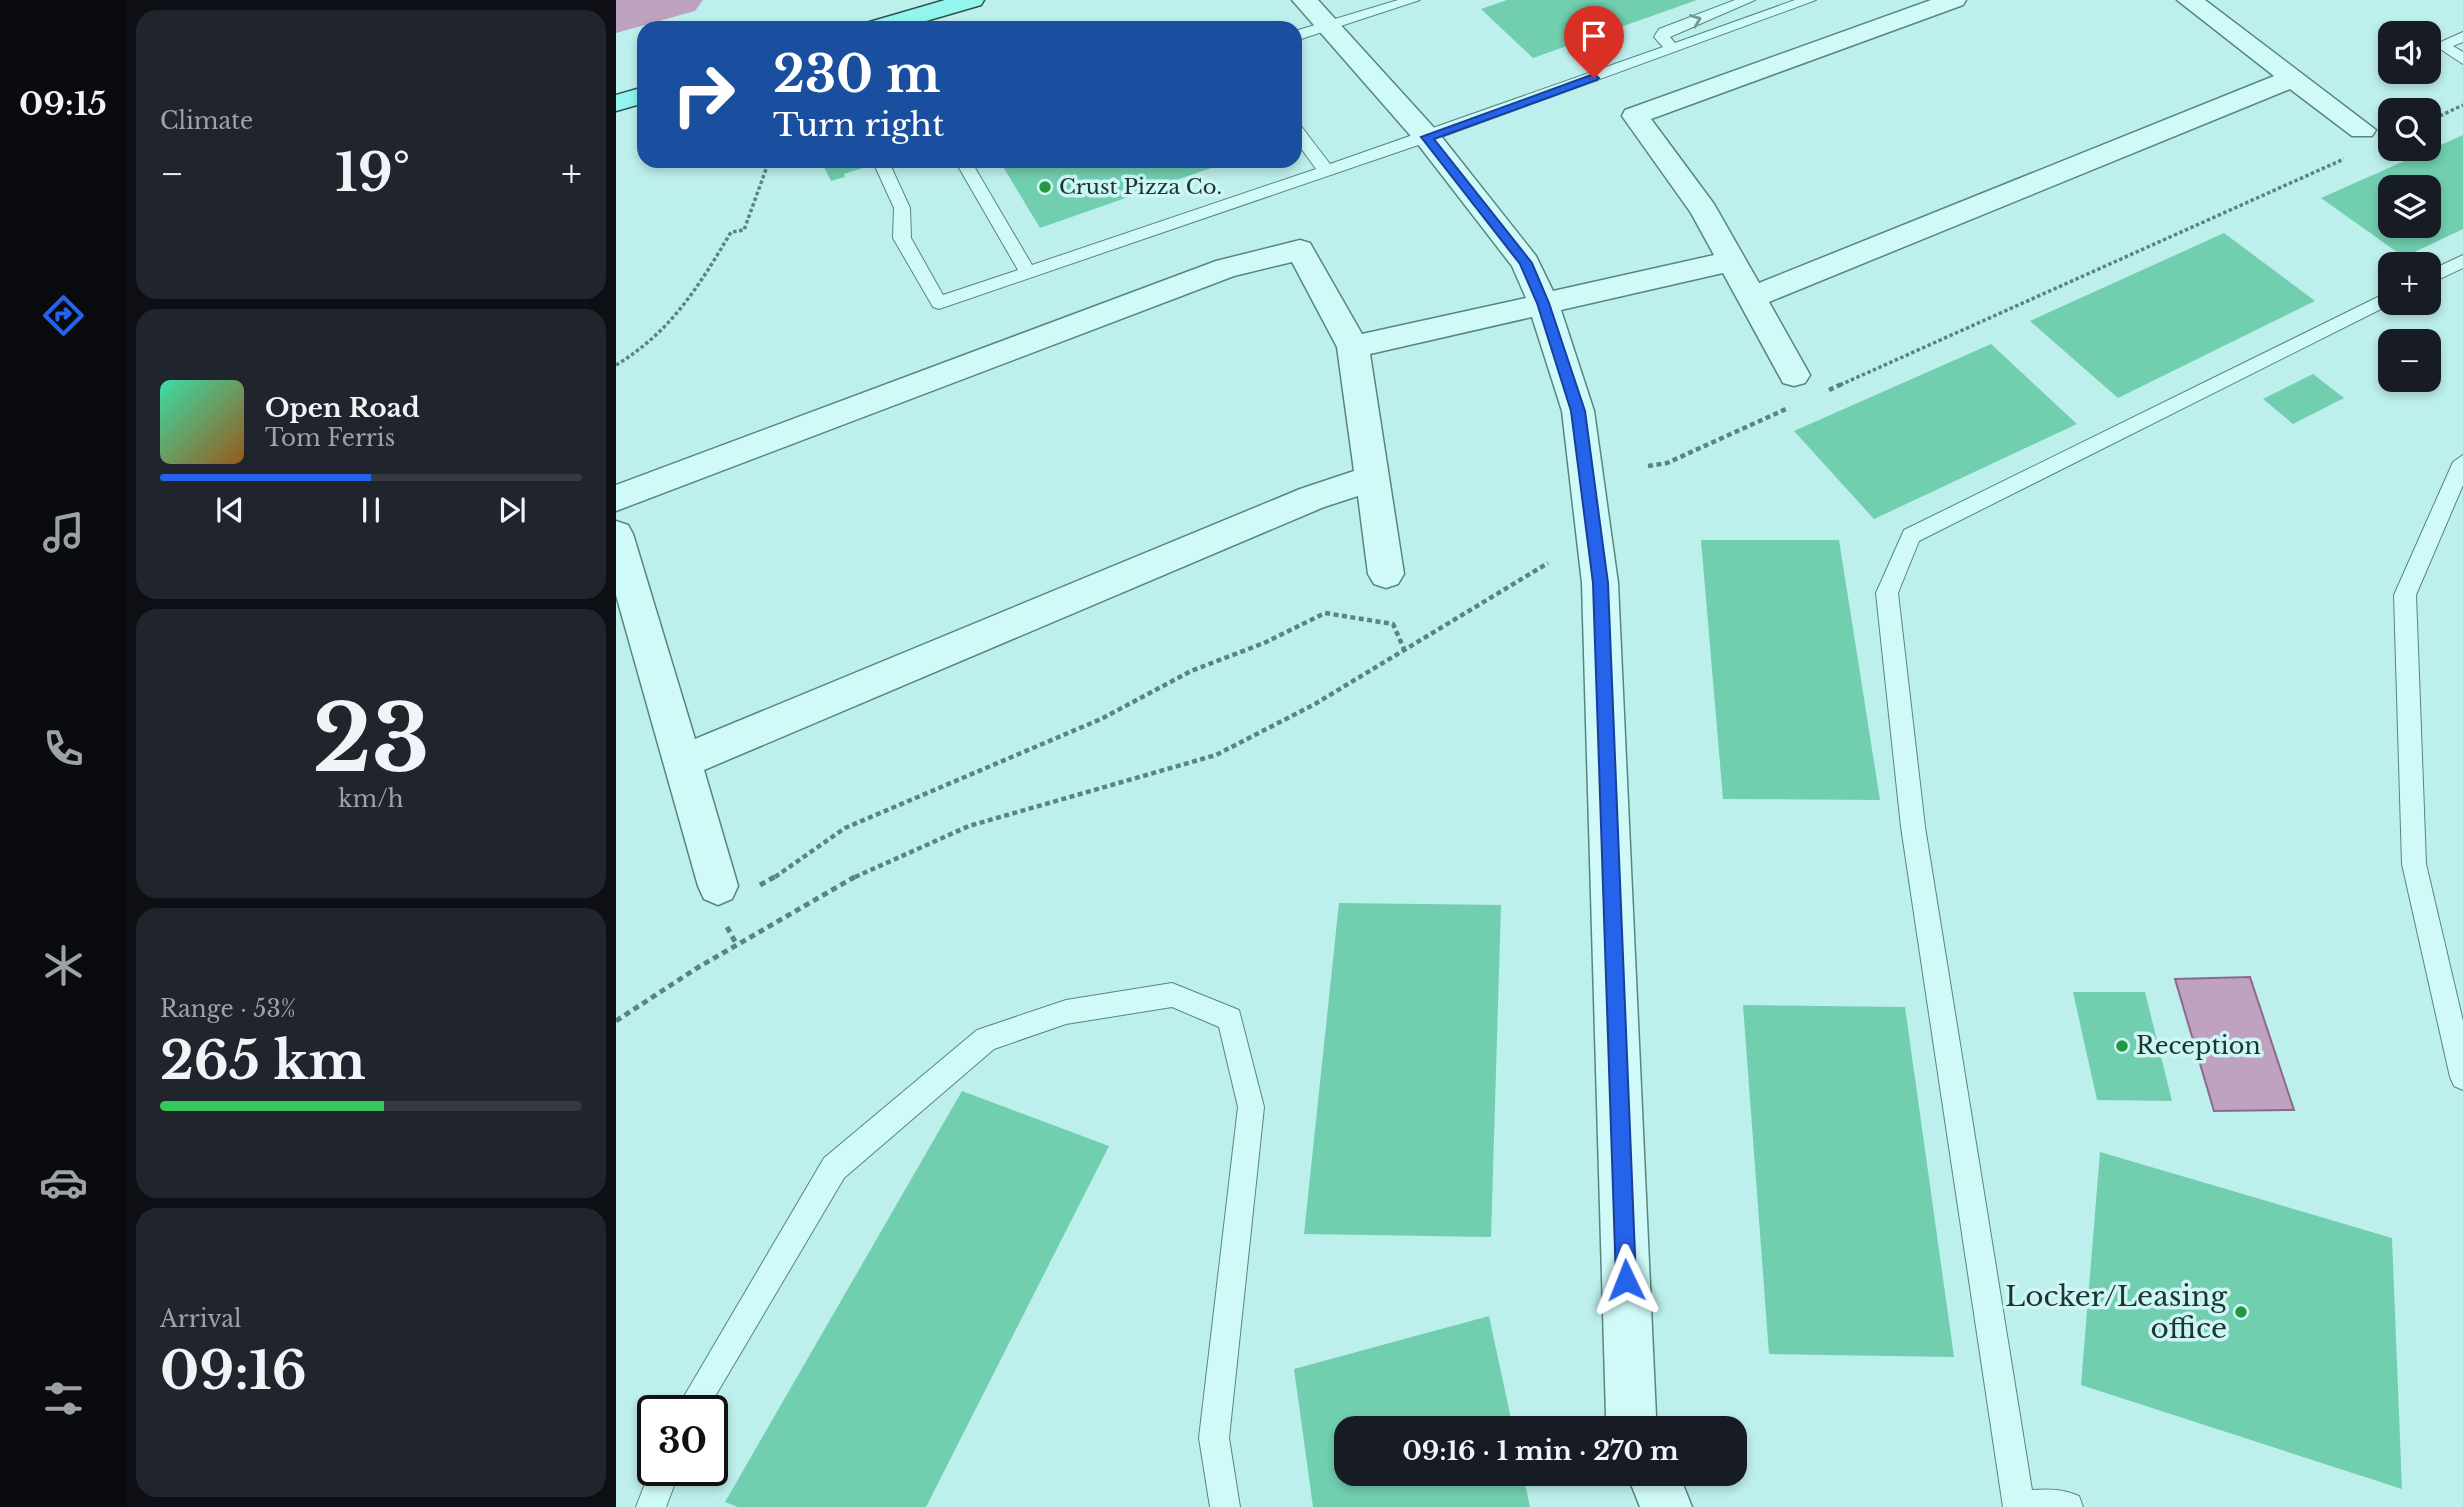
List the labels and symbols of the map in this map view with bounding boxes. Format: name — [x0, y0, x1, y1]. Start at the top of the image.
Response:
pin — [1564, 6, 1624, 78]
one-way arrow — [1689, 14, 1701, 28]
place label: Crust Pizza Co. — [1059, 174, 1222, 200]
marker: Crust Pizza Co. — [1037, 179, 1053, 195]
place label: Reception — [2136, 1031, 2261, 1060]
marker: Reception — [2114, 1038, 2130, 1054]
position arrow — [1589, 1243, 1663, 1317]
place label: Locker/Leasing office — [2005, 1279, 2228, 1346]
marker: Locker/Leasing office — [2233, 1304, 2249, 1320]
speed limit sign: 30 — [637, 1395, 728, 1486]

